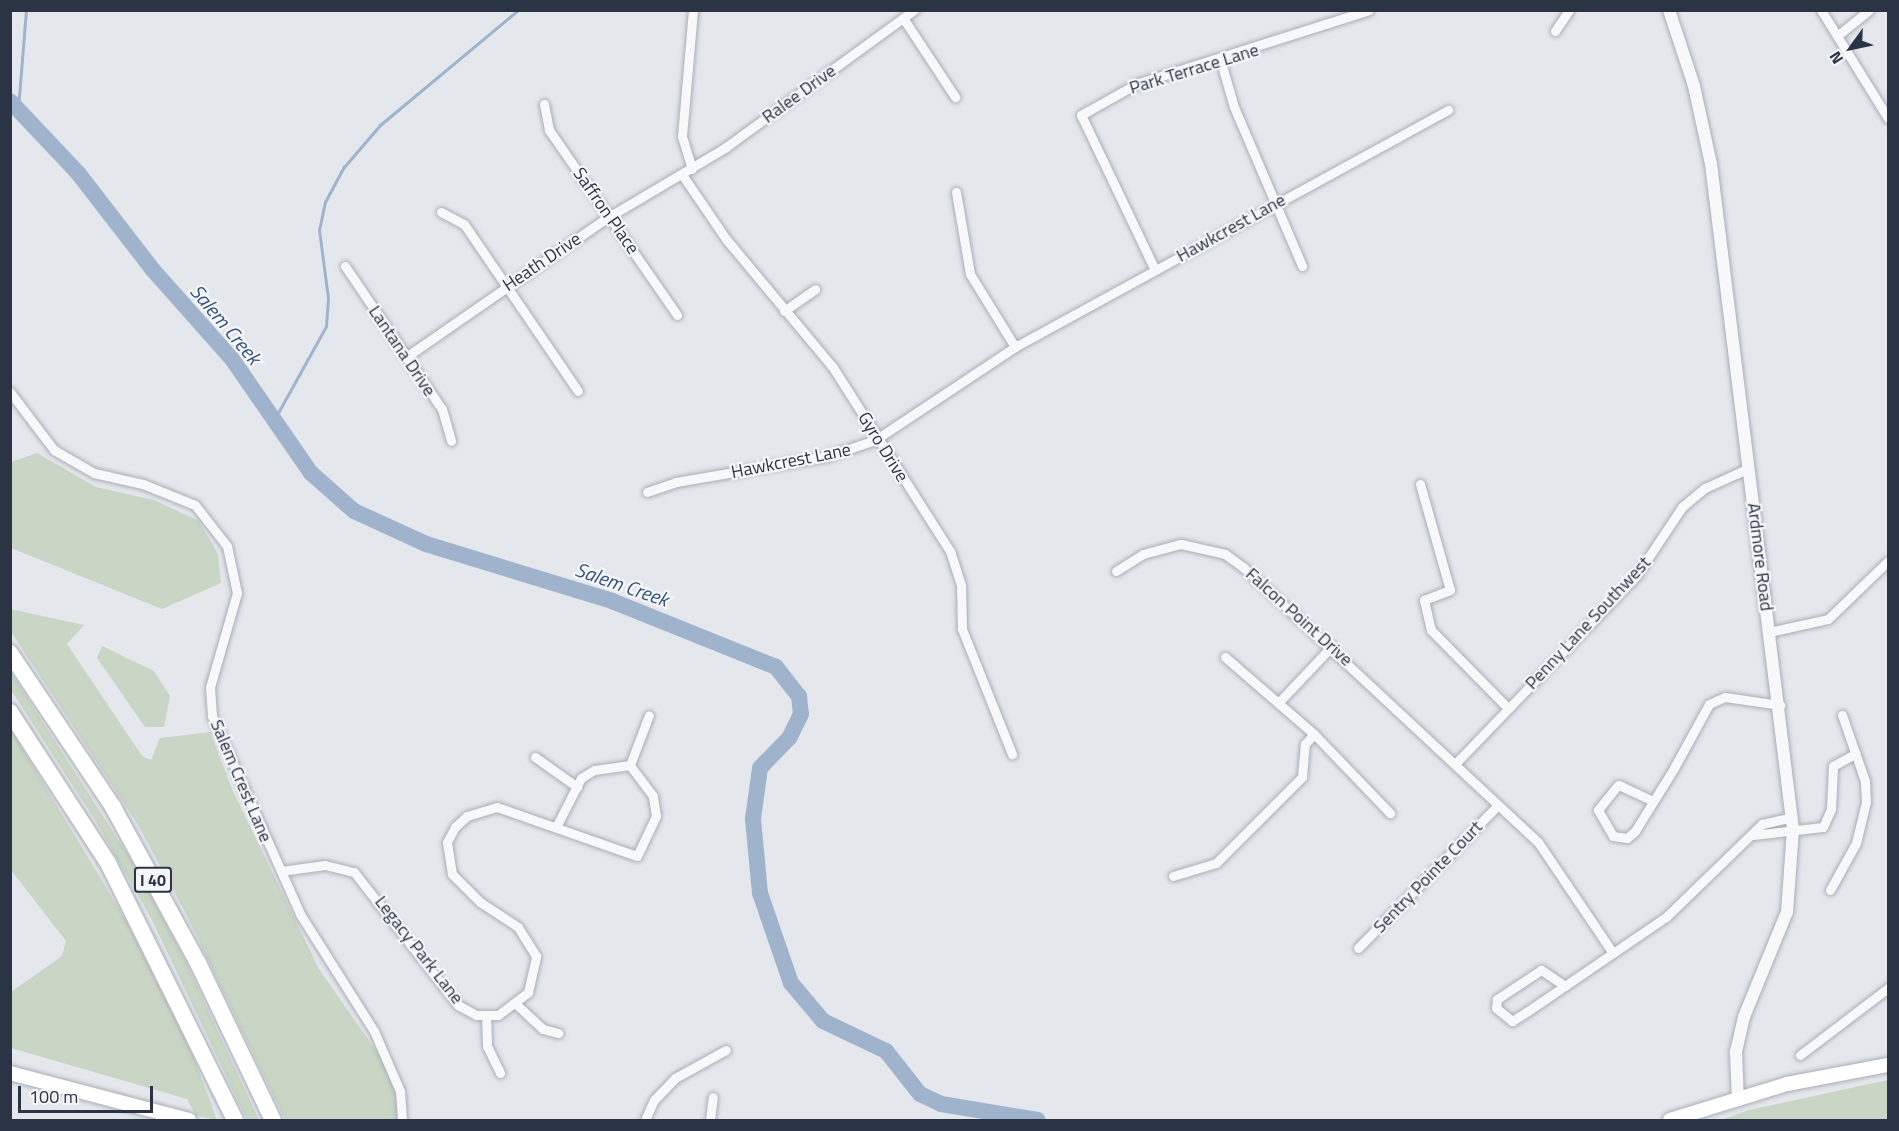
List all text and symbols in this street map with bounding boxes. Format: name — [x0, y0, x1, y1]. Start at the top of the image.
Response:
north arrow — [1821, 18, 1881, 78]
street label: Park Terrace Lane — [1127, 39, 1261, 99]
text: N — [1823, 47, 1849, 69]
street label: Ralee Drive — [758, 60, 840, 128]
street label: Saffron Place — [568, 164, 644, 258]
street label: Hawkcrest Lane — [1173, 189, 1289, 267]
street label: Heath Drive — [499, 228, 585, 296]
water label: Salem Creek — [186, 279, 266, 369]
street label: Lantana Drive — [364, 302, 440, 400]
street label: Gyro Drive — [853, 408, 913, 486]
street label: Hawkcrest Lane — [729, 439, 853, 483]
street label: Ardmore Road — [1743, 502, 1777, 612]
street label: Penny Lane Southwest — [1521, 552, 1655, 694]
water label: Salem Creek — [572, 557, 672, 611]
street label: Falcon Point Drive — [1241, 563, 1357, 671]
street label: Salem Crest Lane — [205, 717, 277, 845]
street label: Sentry Pointe Court — [1369, 816, 1487, 938]
road number: I 40 — [134, 867, 172, 893]
street label: Legacy Park Lane — [370, 892, 468, 1008]
scale bar — [21, 1074, 156, 1112]
text: 100 m — [29, 1083, 78, 1110]

